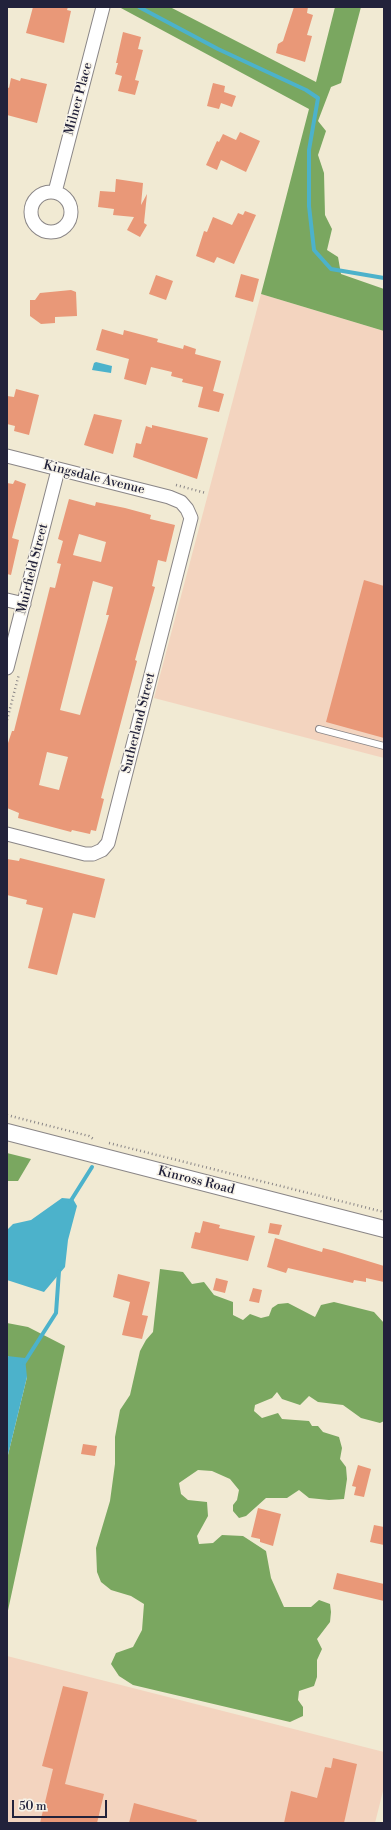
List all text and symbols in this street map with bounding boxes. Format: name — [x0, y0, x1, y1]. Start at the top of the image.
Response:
street label: Milner Place — [62, 61, 96, 137]
street label: Kingsdale Avenue — [42, 458, 146, 498]
street label: Muirfield Street — [14, 522, 52, 616]
street label: Sutherland Street — [119, 671, 159, 775]
street label: Kinross Road — [156, 1164, 236, 1198]
scale bar — [14, 1792, 109, 1818]
text: 50 m — [19, 1799, 47, 1814]

